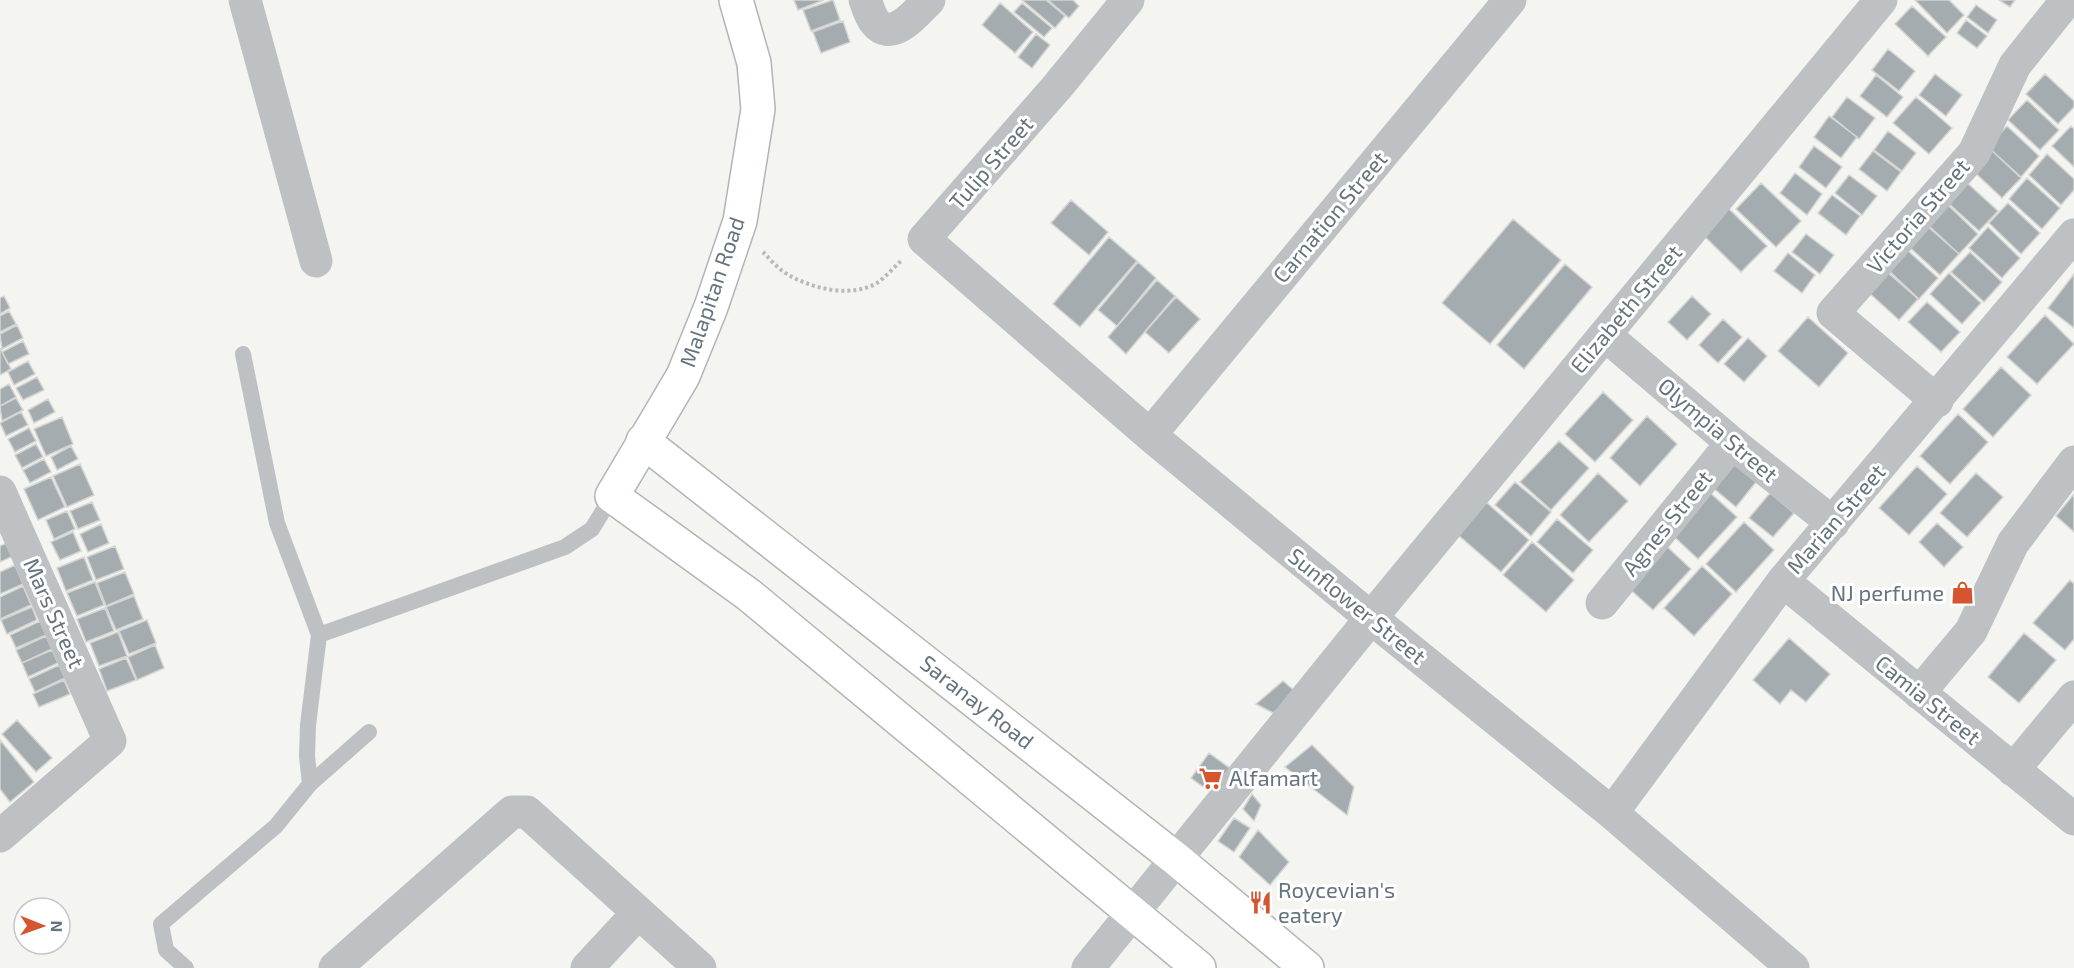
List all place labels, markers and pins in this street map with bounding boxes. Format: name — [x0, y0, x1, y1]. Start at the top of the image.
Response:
place label: NJ perfume — [1831, 579, 1944, 605]
shop icon: NJ perfume — [1949, 580, 1975, 606]
place label: Alfamart — [1229, 764, 1318, 790]
supermarket icon: Alfamart — [1198, 765, 1224, 791]
place label: Roycevian's eatery — [1278, 876, 1395, 927]
restaurant icon: Roycevian's eatery — [1247, 890, 1273, 916]

